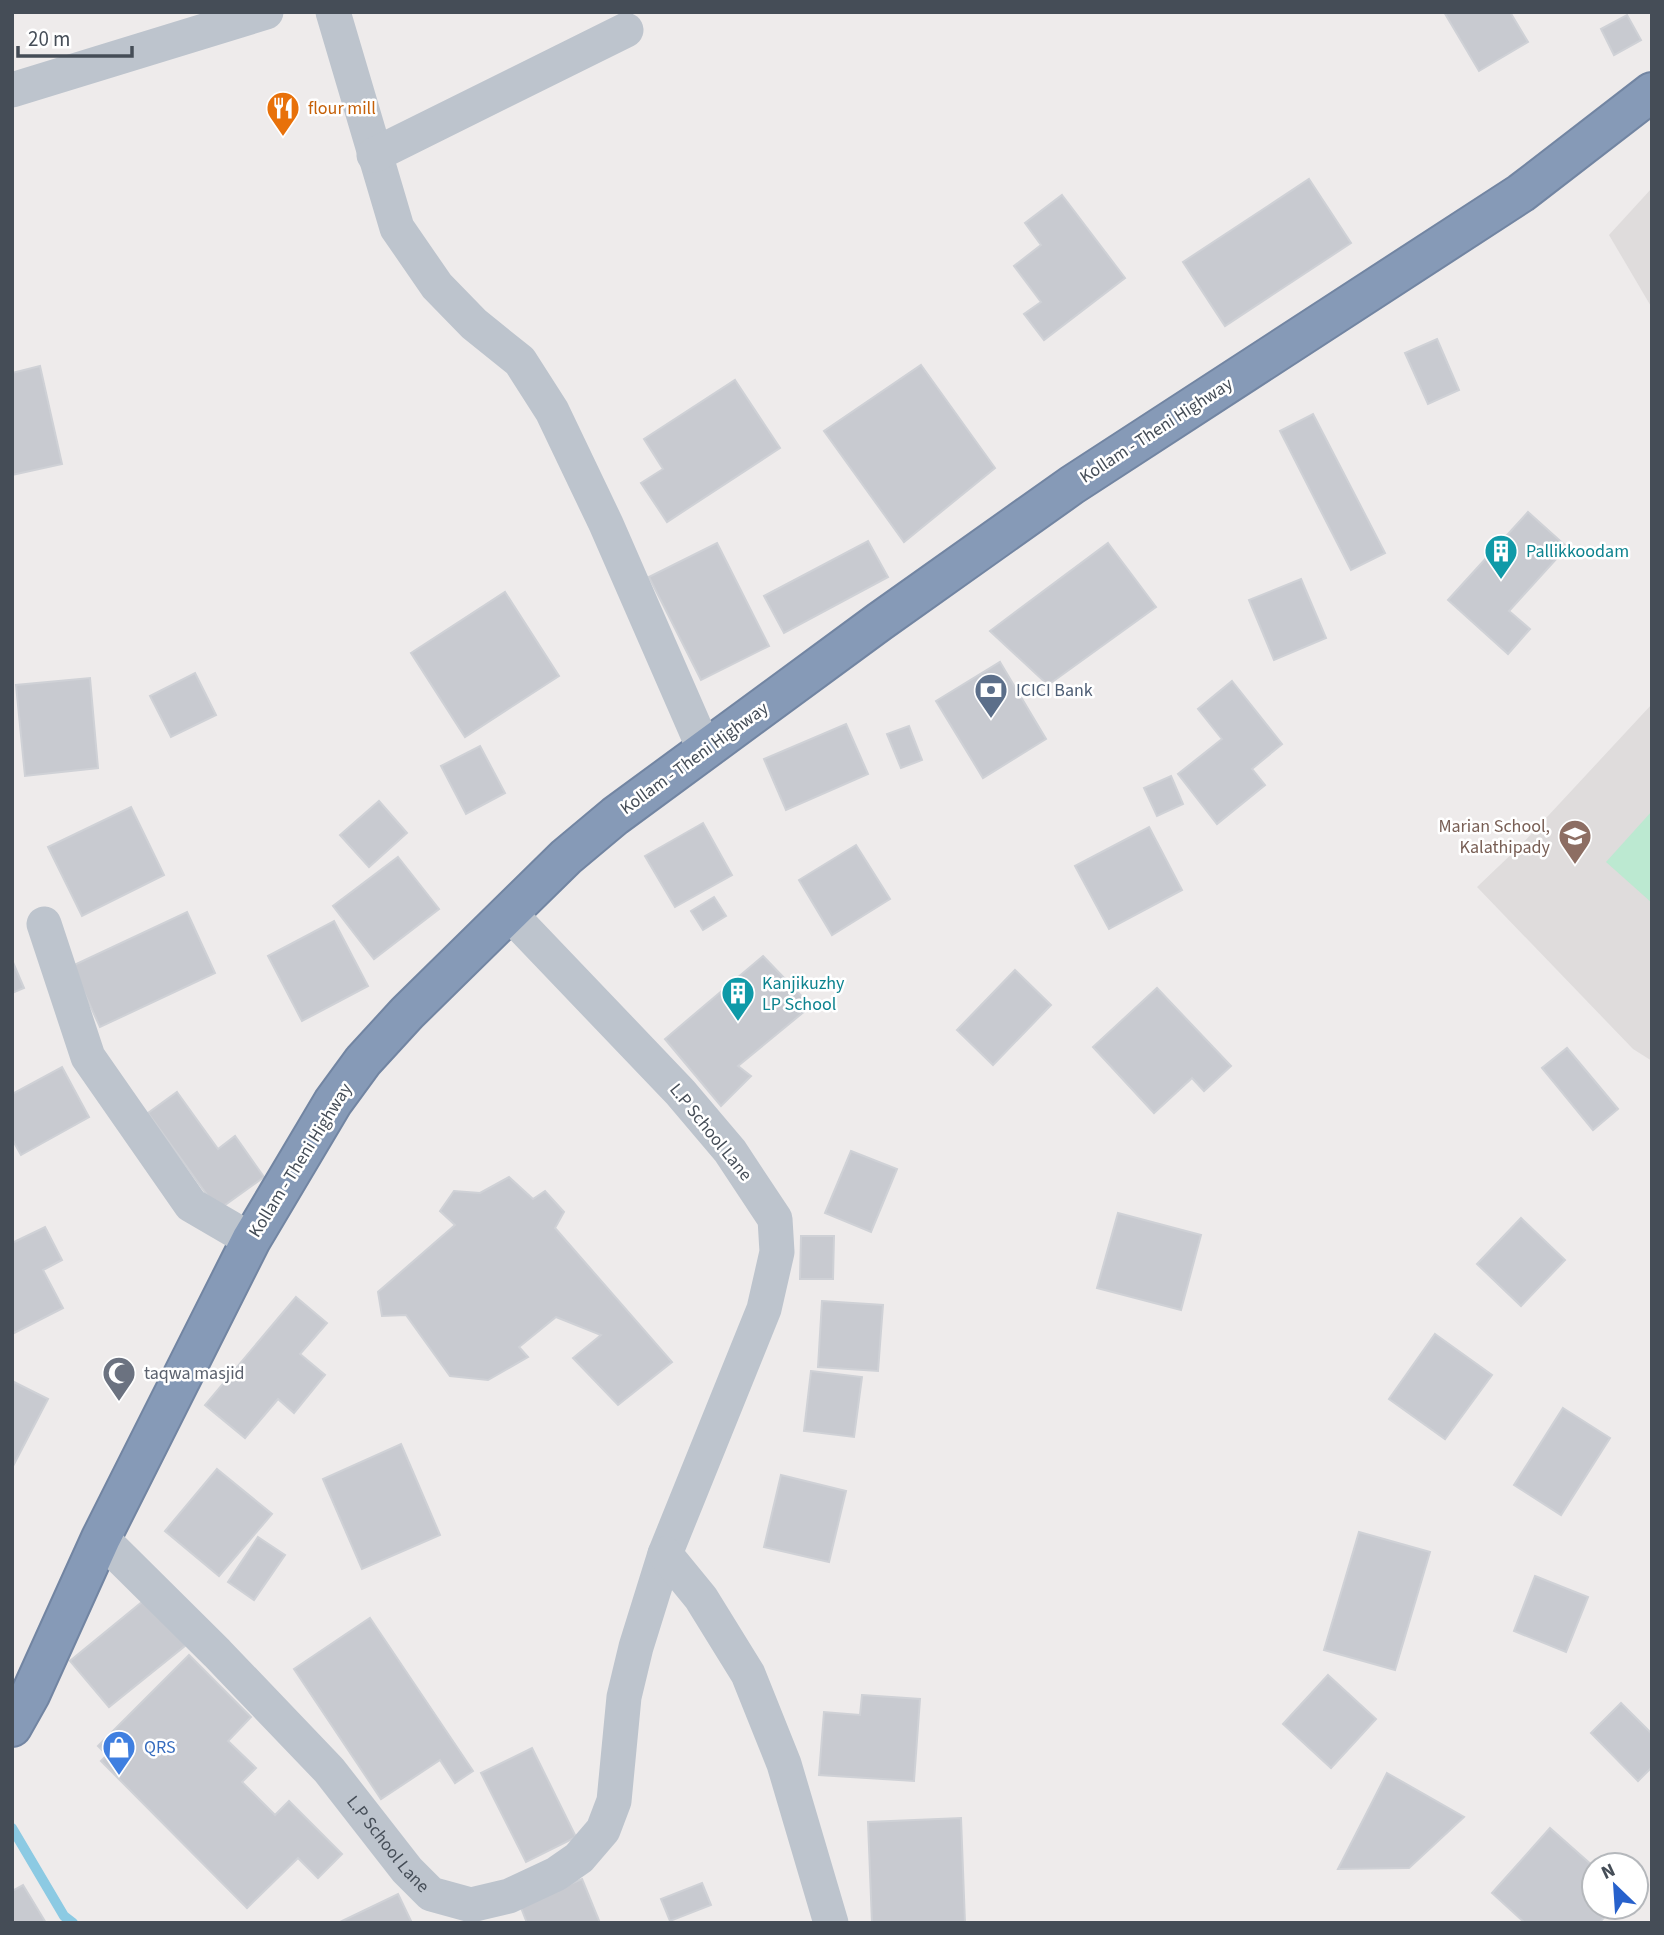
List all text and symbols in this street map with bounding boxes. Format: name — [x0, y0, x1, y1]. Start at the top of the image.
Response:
scale bar — [18, 14, 131, 58]
text: 20 m — [28, 24, 70, 54]
restaurant icon: flour mill — [264, 89, 302, 138]
place label: flour mill — [308, 96, 376, 121]
street label: Kollam - Theni Highway — [1075, 371, 1238, 489]
building icon: Pallikkoodam — [1482, 532, 1520, 581]
place label: Pallikkoodam — [1526, 539, 1629, 564]
bank icon: ICICI Bank — [972, 671, 1010, 720]
place label: ICICI Bank — [1016, 678, 1093, 703]
street label: Kollam - Theni Highway — [615, 696, 774, 821]
place label: Marian School, Kalathipady — [1438, 814, 1551, 860]
school or university icon: Marian School, Kalathipady — [1556, 817, 1594, 866]
place label: Kanjikuzhy LP School — [762, 971, 845, 1017]
building icon: Kanjikuzhy LP School — [719, 974, 757, 1023]
street label: Kollam - Theni Highway — [243, 1078, 358, 1242]
street label: L.P School Lane — [663, 1078, 758, 1186]
mosque icon: taqwa masjid — [100, 1354, 138, 1403]
place label: taqwa masjid — [144, 1361, 245, 1386]
shop icon: QRS — [100, 1728, 138, 1777]
place label: QRS — [144, 1735, 176, 1760]
street label: L.P School Lane — [340, 1790, 435, 1899]
north arrow — [1580, 1851, 1650, 1921]
text: N — [1597, 1857, 1620, 1887]

